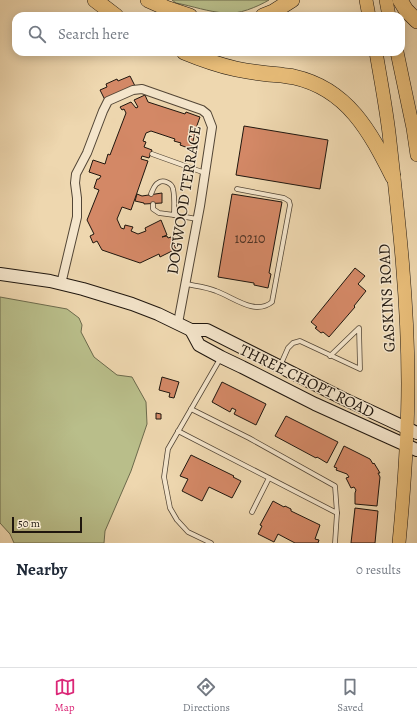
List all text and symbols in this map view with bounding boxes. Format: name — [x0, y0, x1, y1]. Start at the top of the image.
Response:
search box — [12, 12, 405, 56]
icon: search — [26, 23, 48, 45]
text: Search here — [58, 24, 129, 44]
street label: DOGWOOD TERRACE — [161, 124, 207, 276]
house number: 10210 — [234, 229, 266, 248]
street label: GASKINS ROAD — [373, 243, 401, 353]
street label: THREE CHOPT ROAD — [236, 339, 378, 423]
scale bar — [12, 515, 82, 534]
text: 50 m — [18, 516, 40, 531]
text: Nearby — [16, 558, 67, 581]
text: 0 results — [356, 561, 401, 578]
tab: Map — [54, 676, 76, 715]
tab: Directions — [183, 676, 230, 715]
tab: Saved — [337, 676, 363, 715]

